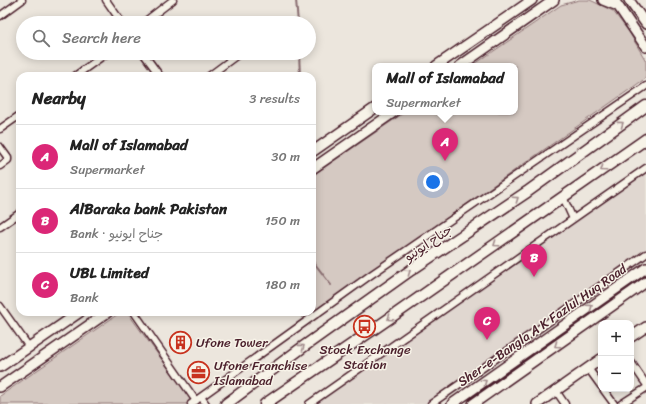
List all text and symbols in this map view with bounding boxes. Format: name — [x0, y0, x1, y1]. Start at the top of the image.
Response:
search box — [16, 16, 316, 60]
text: Search here — [62, 25, 141, 51]
icon: search — [30, 27, 52, 49]
popup — [372, 63, 518, 115]
text: Mall of Islamabad — [386, 65, 504, 91]
text: Nearby — [32, 83, 86, 113]
text: 3 results — [249, 87, 300, 110]
text: Supermarket — [386, 91, 461, 114]
one-way arrow — [617, 122, 624, 129]
pin: A — [432, 128, 458, 161]
text: Mall of Islamabad — [70, 132, 188, 158]
text: A — [41, 145, 49, 168]
text: 30 m — [271, 145, 300, 168]
text: Supermarket — [70, 158, 145, 181]
one-way arrow — [600, 164, 607, 171]
your location — [423, 172, 443, 192]
text: AlBaraka bank Pakistan — [70, 196, 227, 222]
one-way arrow — [511, 197, 518, 204]
text: B — [41, 209, 49, 232]
text: 150 m — [265, 209, 300, 232]
street label: جناح ایونیو — [398, 218, 457, 268]
text: Bank · جناح ایونیو — [70, 222, 163, 245]
one-way arrow — [493, 239, 500, 247]
pin: B — [521, 244, 547, 277]
street label: Sher-e-Bangla A K Fazlul Huq Road — [453, 257, 632, 392]
text: UBL Limited — [70, 260, 149, 286]
one-way arrow — [404, 269, 411, 277]
text: C — [41, 273, 49, 296]
text: 180 m — [265, 273, 300, 296]
text: Bank — [70, 286, 99, 309]
one-way arrow — [586, 305, 593, 312]
pin: C — [474, 307, 500, 340]
bus stop icon: Stock Exchange Station — [352, 314, 378, 340]
one-way arrow — [387, 314, 394, 321]
map controls — [598, 320, 634, 392]
button: + — [598, 320, 634, 356]
building icon: Ufone Tower — [167, 329, 193, 355]
place label: Ufone Tower — [196, 331, 268, 354]
place label: Stock Exchange Station — [319, 338, 411, 376]
one-way arrow — [554, 340, 561, 348]
one-way arrow — [298, 345, 305, 352]
place label: Ufone Franchise Islamabad — [213, 354, 308, 392]
button: − — [598, 356, 634, 392]
office icon: Ufone Franchise Islamabad — [186, 359, 212, 385]
one-way arrow — [480, 379, 487, 387]

